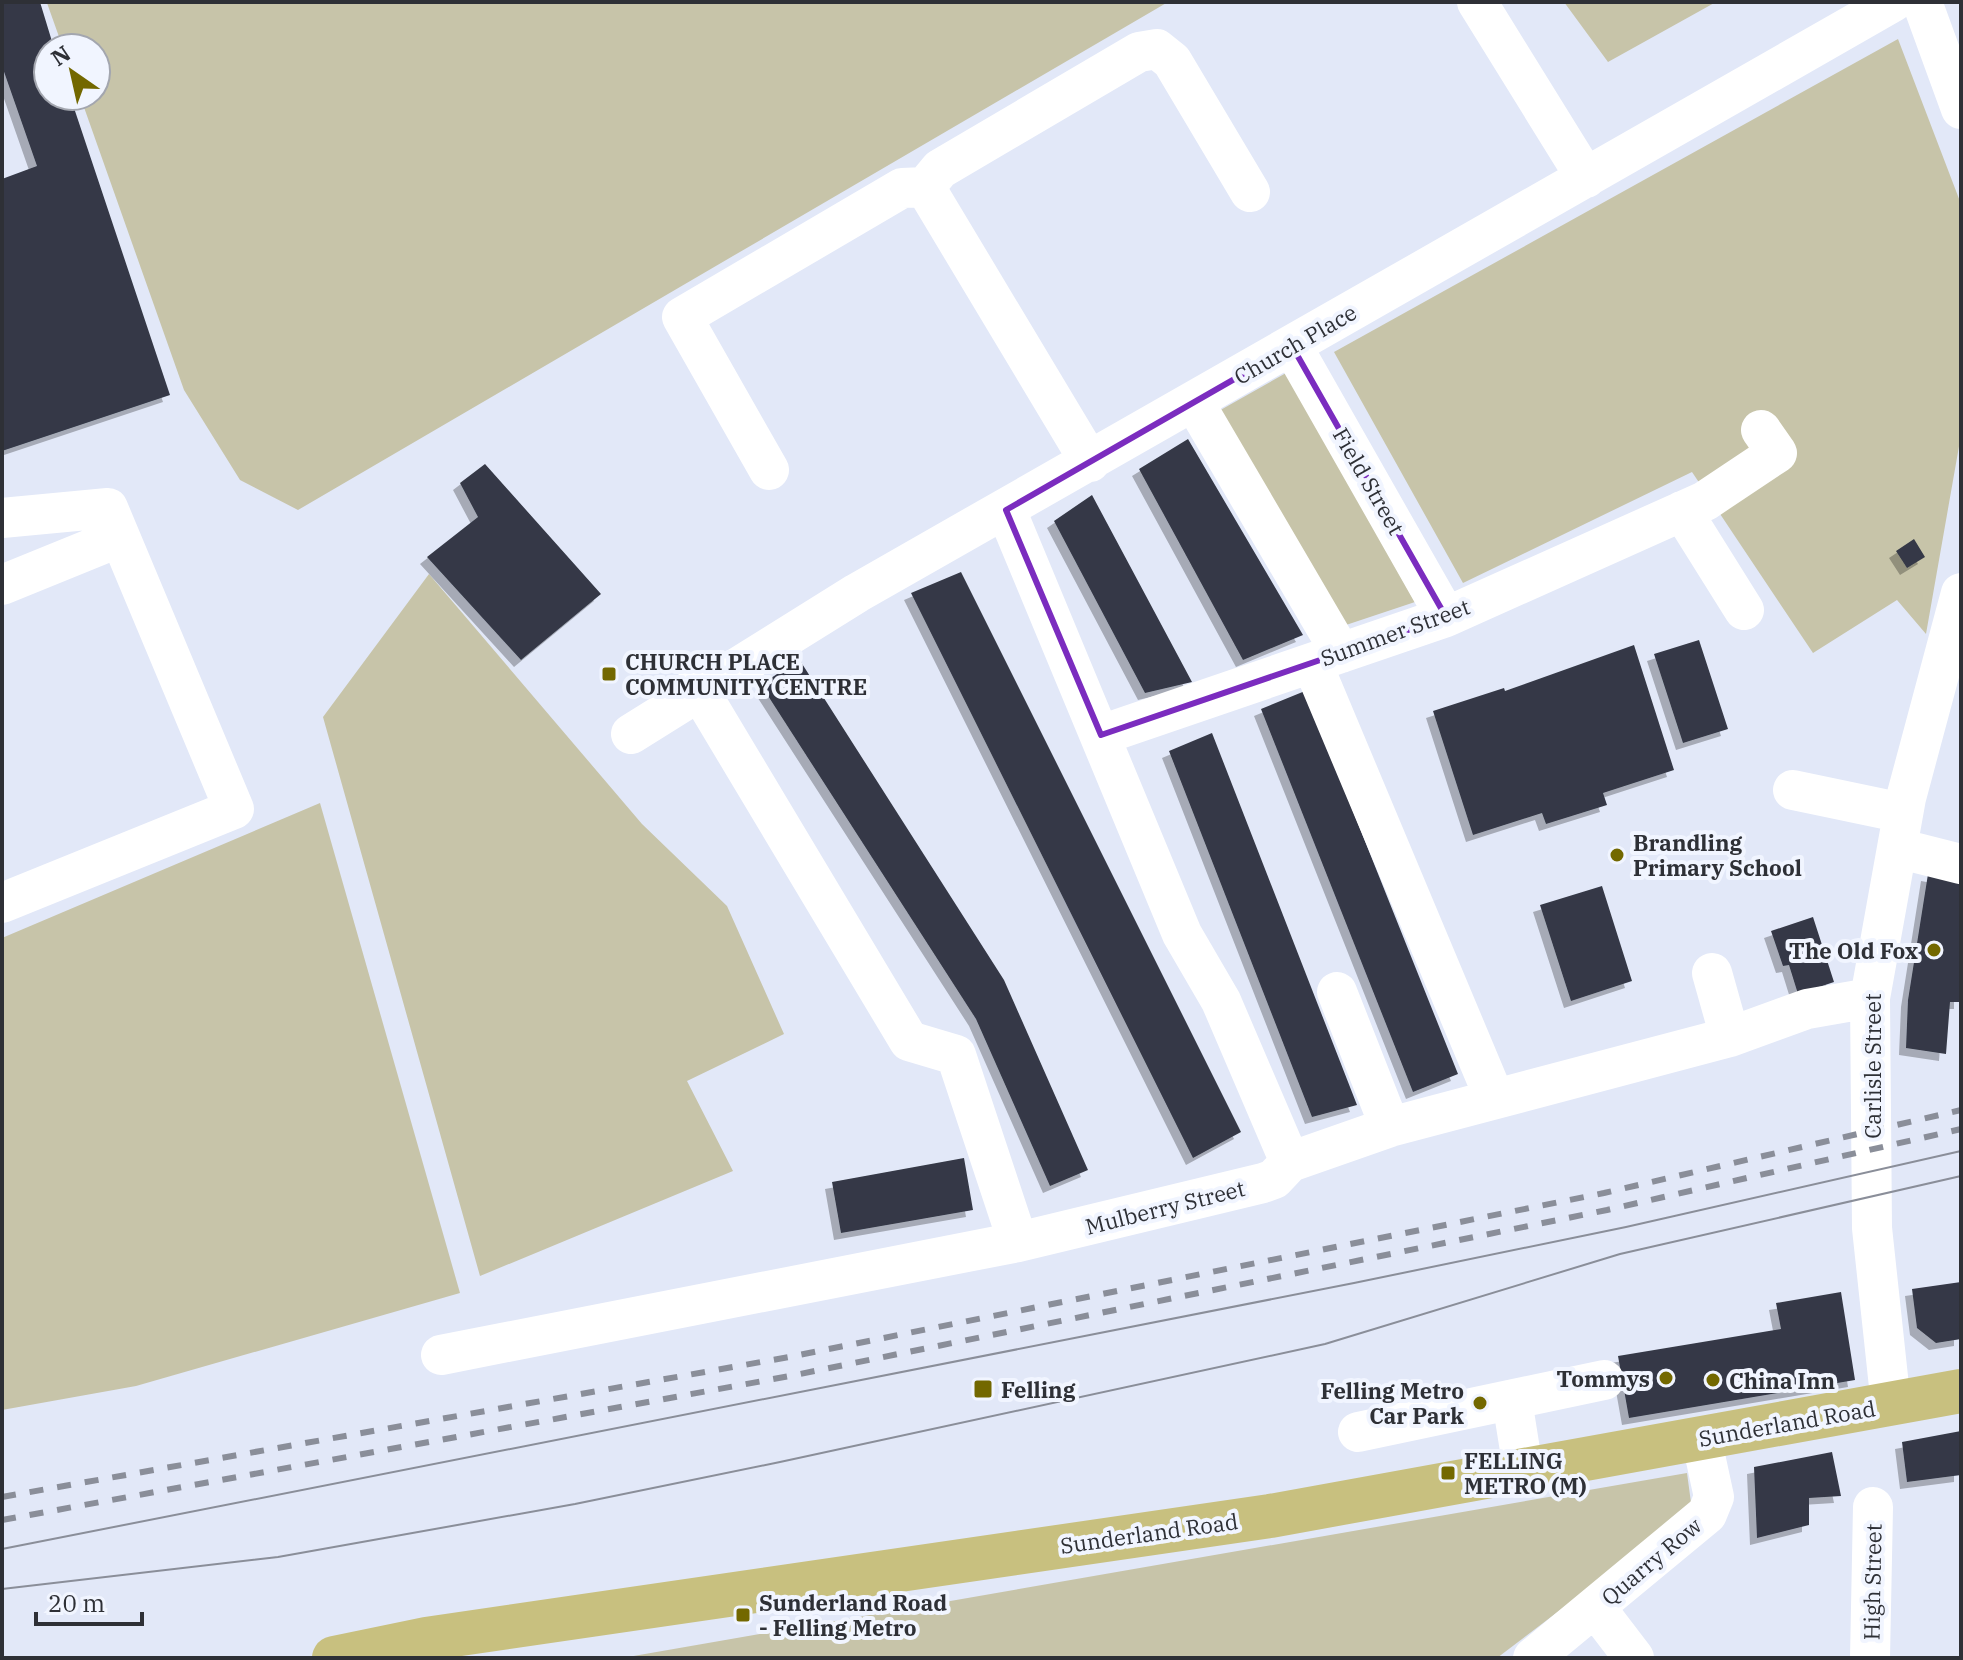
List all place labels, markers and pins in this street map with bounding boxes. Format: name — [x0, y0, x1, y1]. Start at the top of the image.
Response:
place label: CHURCH PLACE COMMUNITY CENTRE — [625, 647, 867, 701]
marker: CHURCH PLACE COMMUNITY CENTRE — [600, 665, 618, 683]
place label: Brandling Primary School — [1633, 828, 1802, 882]
marker: Brandling Primary School — [1608, 846, 1626, 864]
place label: The Old Fox — [1789, 936, 1918, 965]
marker: The Old Fox — [1925, 941, 1943, 959]
place label: Tommys — [1557, 1364, 1650, 1393]
place label: China Inn — [1729, 1366, 1835, 1395]
marker: Tommys — [1657, 1369, 1675, 1387]
marker: China Inn — [1704, 1371, 1722, 1389]
place label: Felling — [1001, 1375, 1076, 1404]
place label: Felling Metro Car Park — [1320, 1376, 1464, 1430]
marker: Felling — [972, 1378, 994, 1400]
marker: Felling Metro Car Park — [1471, 1394, 1489, 1412]
place label: FELLING METRO (M) — [1464, 1446, 1587, 1500]
marker: FELLING METRO (M) — [1439, 1464, 1457, 1482]
place label: Sunderland Road - Felling Metro — [759, 1588, 947, 1642]
marker: Sunderland Road - Felling Metro — [734, 1606, 752, 1624]

